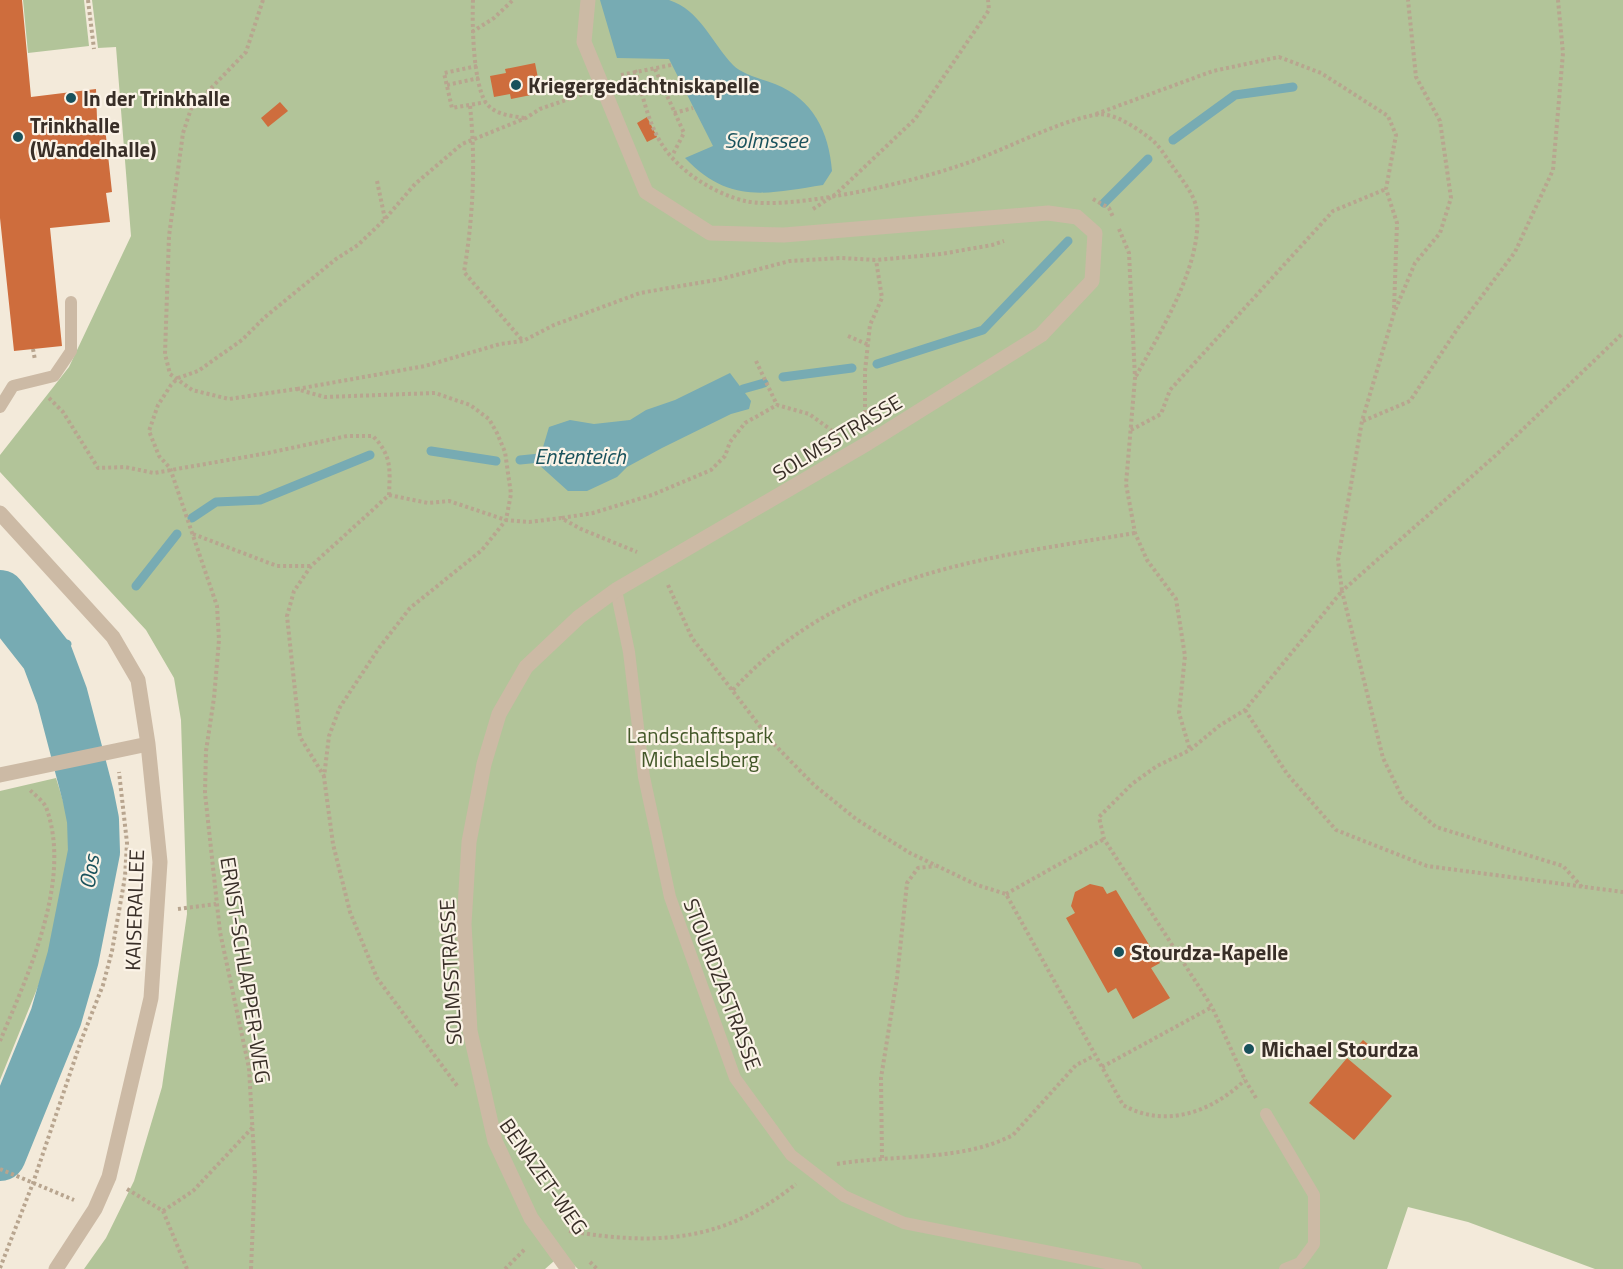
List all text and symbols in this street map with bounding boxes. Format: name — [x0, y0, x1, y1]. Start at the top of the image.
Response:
place label: Kriegergedächtniskapelle — [528, 69, 759, 101]
marker: Kriegergedächtniskapelle — [509, 78, 523, 92]
place label: In der Trinkhalle — [83, 82, 230, 114]
marker: In der Trinkhalle — [64, 91, 78, 105]
place label: Trinkhalle (Wandelhalle) — [30, 109, 157, 165]
water label: Solmssee — [725, 123, 809, 157]
marker: Trinkhalle (Wandelhalle) — [11, 130, 25, 144]
street label: SOLMSSTRASSE — [766, 386, 908, 488]
water label: Ententeich — [534, 439, 627, 473]
park label: Landschaftspark Michaelsberg — [627, 719, 773, 775]
street label: KAISERALLEE — [116, 849, 152, 971]
water label: Oos — [70, 851, 109, 892]
street label: ERNST-SCHLAPPER-WEG — [212, 854, 280, 1086]
street label: STOURDZASTRASSE — [676, 894, 770, 1074]
street label: SOLMSSTRASSE — [430, 898, 470, 1046]
place label: Stourdza-Kapelle — [1131, 936, 1288, 968]
marker: Stourdza-Kapelle — [1112, 945, 1126, 959]
place label: Michael Stourdza — [1261, 1033, 1419, 1065]
marker: Michael Stourdza — [1242, 1042, 1256, 1056]
street label: BENAZET-WEG — [492, 1111, 596, 1241]

